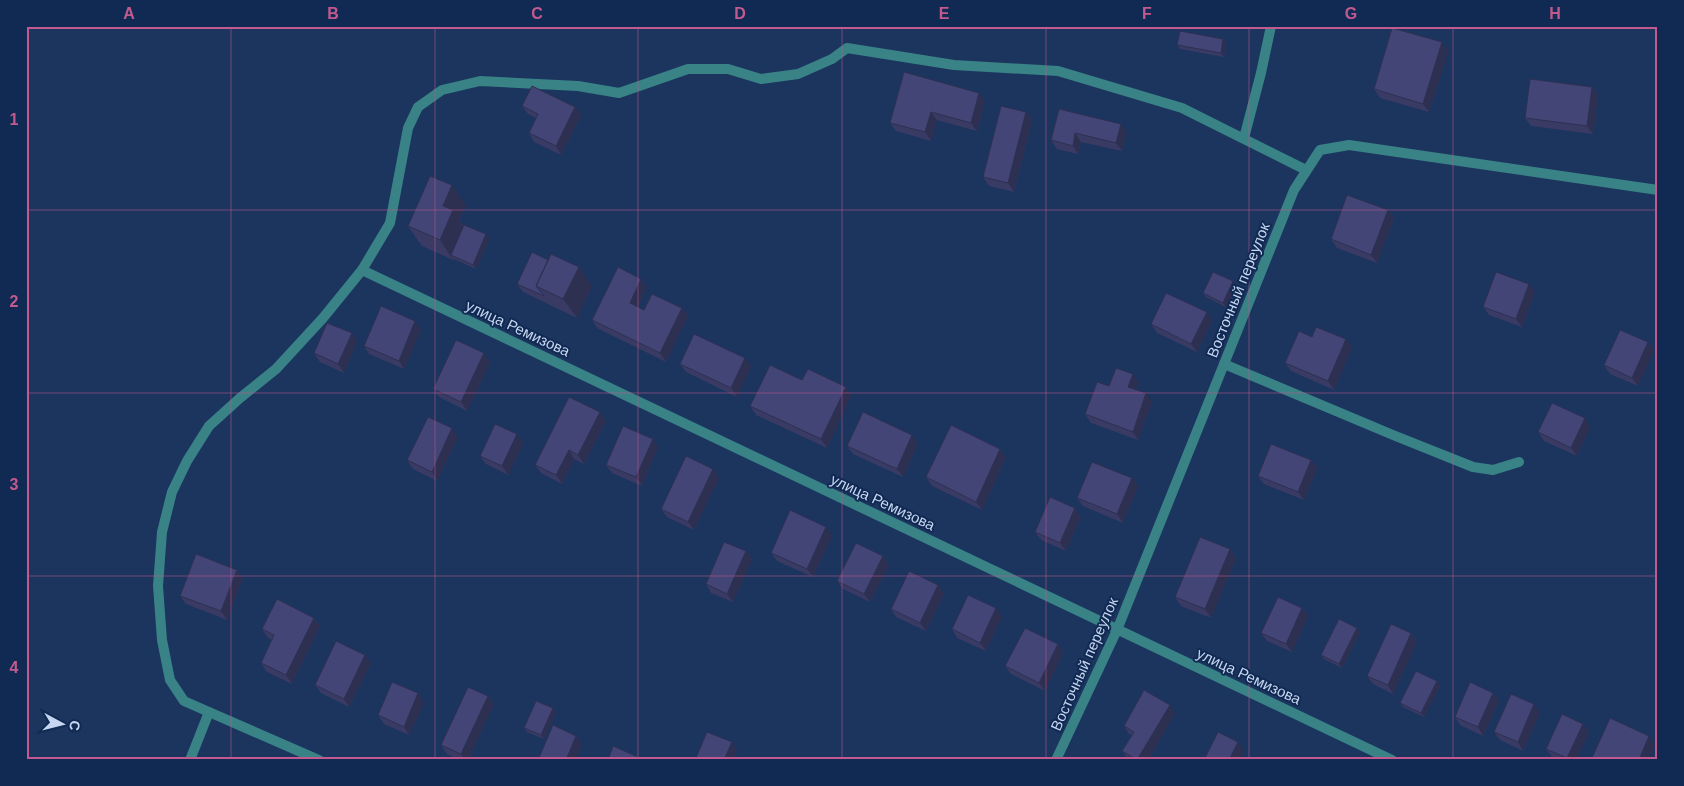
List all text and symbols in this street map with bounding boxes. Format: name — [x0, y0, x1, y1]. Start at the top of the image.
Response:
text: A — [123, 5, 135, 22]
text: B — [327, 5, 339, 22]
text: C — [531, 5, 543, 22]
text: D — [734, 5, 746, 22]
text: E — [939, 5, 950, 22]
text: F — [1142, 5, 1152, 22]
text: G — [1345, 5, 1357, 22]
text: H — [1549, 5, 1561, 22]
text: 1 — [10, 111, 19, 128]
street label: Восточный переулок — [1203, 220, 1273, 360]
text: 2 — [10, 293, 19, 310]
street label: улица Ремизова — [463, 296, 573, 360]
street label: улица Ремизова — [828, 470, 938, 534]
text: 3 — [10, 476, 19, 493]
street label: Восточный переулок — [1047, 594, 1121, 733]
street label: улица Ремизова — [1194, 644, 1304, 708]
text: 4 — [10, 659, 19, 676]
north arrow — [38, 698, 88, 748]
text: С — [66, 720, 83, 732]

